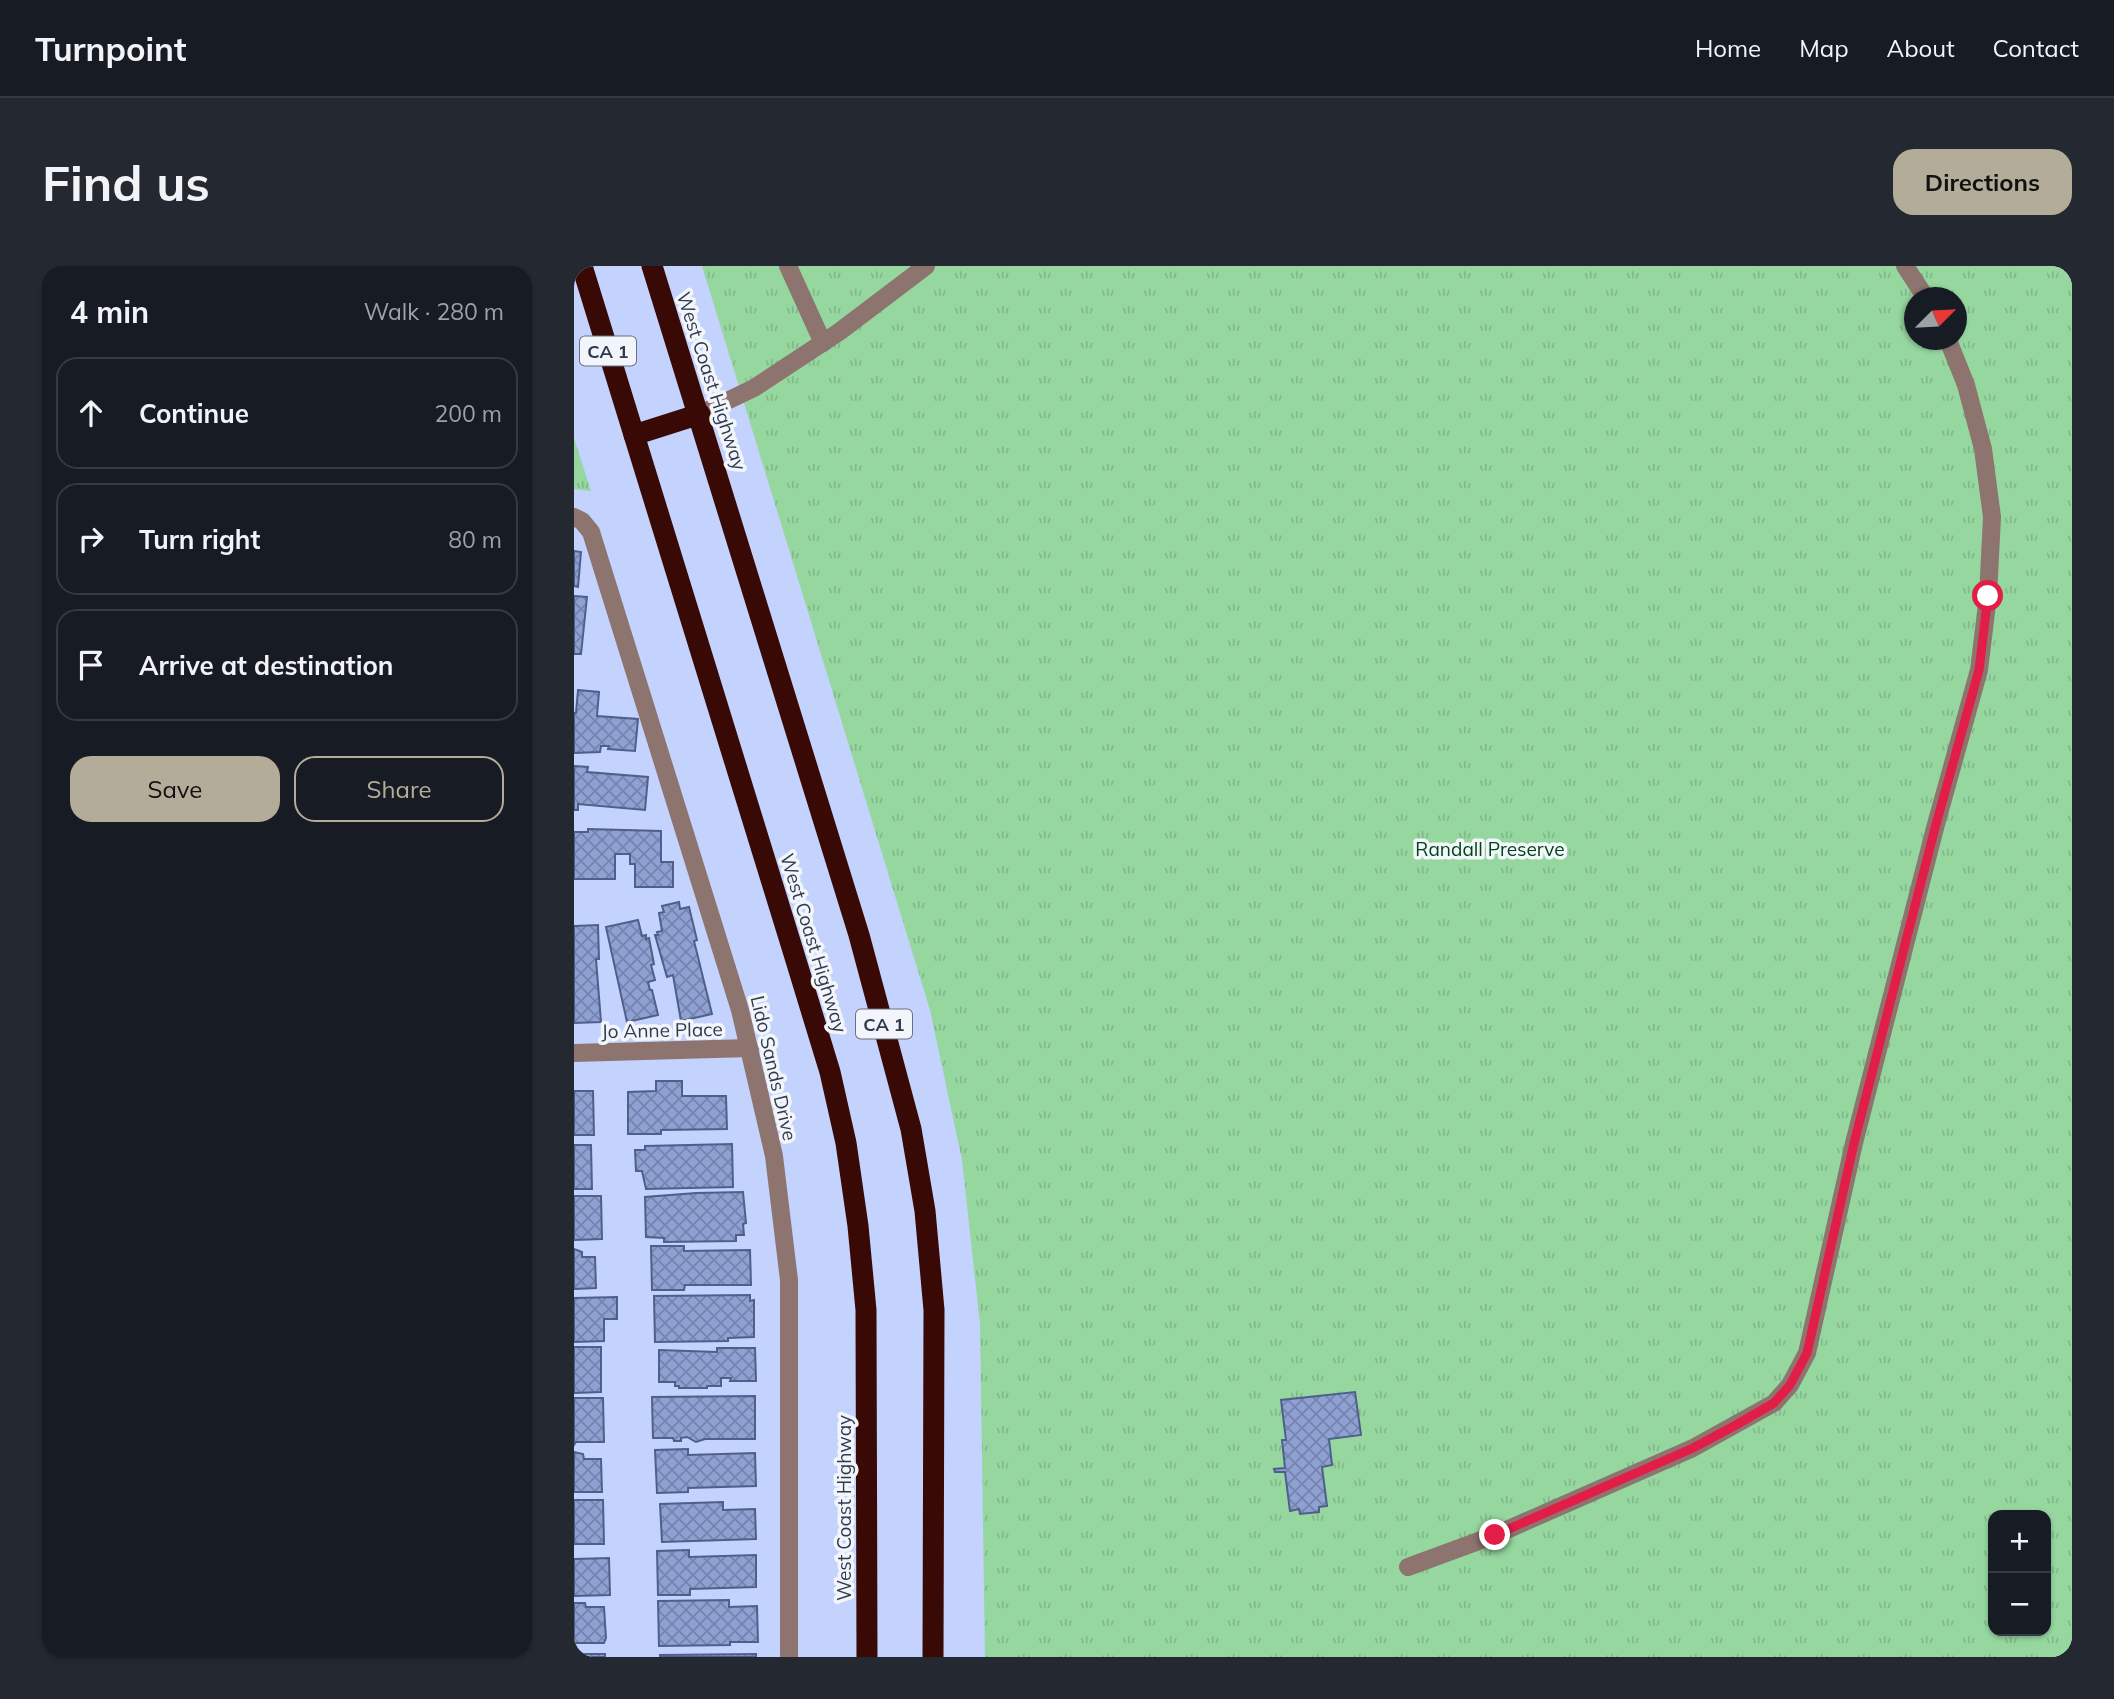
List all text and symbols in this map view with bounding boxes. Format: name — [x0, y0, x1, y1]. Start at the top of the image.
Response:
text: Turnpoint — [35, 28, 187, 69]
text: Home — [1695, 33, 1761, 63]
text: Map — [1799, 33, 1849, 63]
text: About — [1887, 33, 1955, 63]
text: Contact — [1993, 33, 2079, 63]
button: Directions — [1893, 149, 2072, 215]
text: Find us — [42, 152, 210, 213]
north arrow — [1904, 287, 1967, 350]
street label: West Coast Highway — [672, 289, 752, 473]
text: 4 min — [70, 293, 149, 331]
text: Walk · 280 m — [364, 297, 504, 326]
road number: CA 1 — [580, 336, 636, 366]
icon: ahead — [72, 394, 110, 432]
text: Continue — [139, 397, 249, 430]
text: 200 m — [434, 399, 502, 428]
icon: right — [72, 520, 110, 558]
text: Turn right — [139, 523, 260, 556]
text: 80 m — [448, 525, 502, 554]
route start — [1972, 580, 2003, 611]
icon: arrive — [72, 646, 110, 684]
text: Arrive at destination — [139, 649, 394, 682]
button: Save — [70, 756, 280, 822]
button: Share — [294, 756, 504, 822]
park label: Randall Preserve — [1415, 837, 1565, 861]
street label: West Coast Highway — [775, 851, 853, 1035]
street label: Lido Sands Drive — [746, 993, 802, 1143]
road number: CA 1 — [856, 1010, 912, 1038]
street label: Jo Anne Place — [601, 1017, 723, 1043]
street label: West Coast Highway — [832, 1415, 856, 1601]
map controls — [1988, 1510, 2051, 1636]
button: + — [1988, 1510, 2051, 1573]
route end — [1479, 1519, 1510, 1550]
button: − — [1988, 1573, 2051, 1636]

